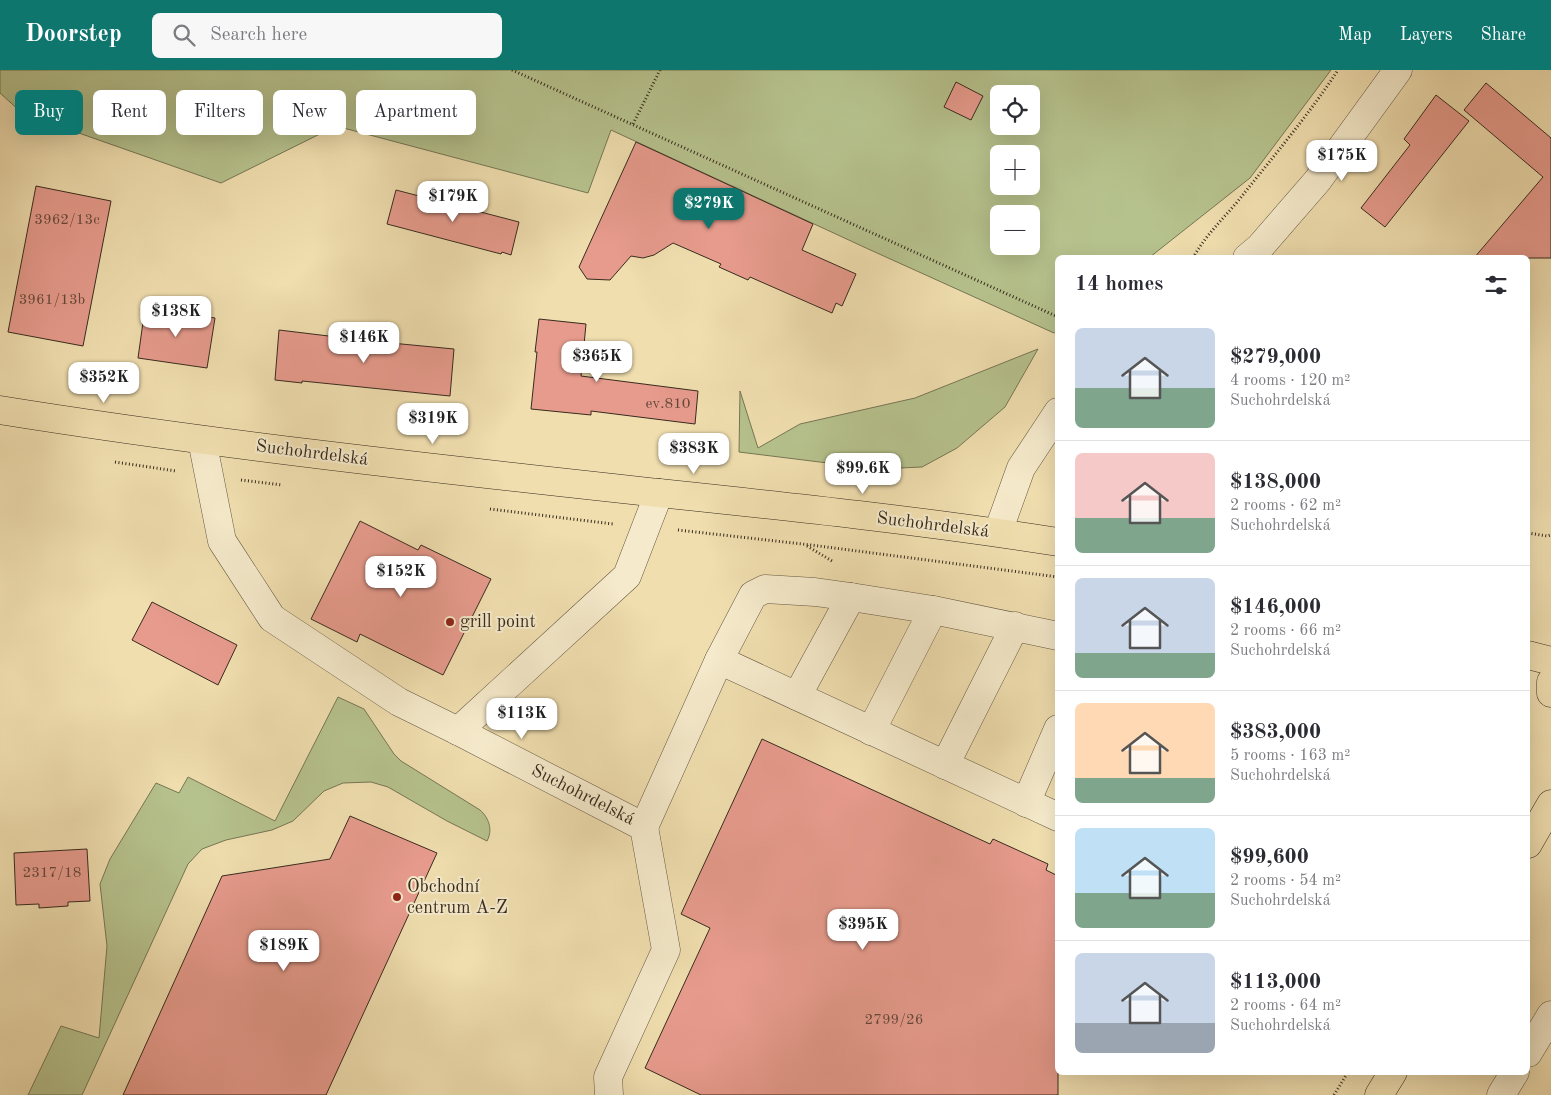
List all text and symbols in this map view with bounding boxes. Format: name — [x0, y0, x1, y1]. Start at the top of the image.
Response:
search box — [152, 13, 502, 58]
icon: search — [170, 21, 198, 49]
text: Doorstep — [25, 23, 122, 47]
text: Search here — [210, 26, 307, 45]
text: Map — [1338, 26, 1372, 44]
text: Layers — [1400, 26, 1452, 44]
text: Share — [1480, 26, 1526, 44]
map controls — [990, 85, 1040, 255]
button: locate — [990, 85, 1040, 135]
chip: Buy — [15, 90, 83, 135]
chip: Rent — [93, 90, 166, 135]
chip: Filters — [176, 90, 263, 135]
chip: New — [273, 90, 346, 135]
chip: Apartment — [356, 90, 476, 135]
pin: $175K — [1307, 140, 1377, 182]
button: + — [990, 145, 1040, 195]
text: $175K — [1317, 148, 1367, 164]
pin: $179K — [418, 180, 488, 223]
pin: $279K — [674, 188, 744, 230]
text: $179K — [428, 189, 478, 205]
text: $279K — [684, 196, 734, 212]
button: − — [990, 205, 1040, 255]
house number: 3962/13c — [34, 213, 100, 228]
icon: filters — [1482, 271, 1510, 299]
text: 14 homes — [1075, 274, 1163, 295]
house number: 3961/13b — [19, 293, 85, 308]
pin: $138K — [141, 296, 211, 338]
text: $138K — [151, 304, 201, 320]
pin: $146K — [329, 322, 399, 364]
text: $146K — [339, 330, 389, 346]
pin: $365K — [562, 340, 632, 383]
text: $279,000 — [1230, 347, 1321, 368]
icon: home — [1115, 348, 1175, 408]
text: $365K — [572, 349, 622, 365]
pin: $352K — [69, 362, 139, 404]
text: $352K — [79, 370, 129, 386]
text: 4 rooms · 120 m² — [1230, 373, 1350, 389]
text: Suchohrdelská — [1230, 393, 1331, 409]
house number: ev.810 — [645, 397, 691, 412]
pin: $319K — [398, 402, 468, 445]
text: $319K — [408, 411, 458, 427]
pin: $383K — [659, 432, 729, 475]
street label: Suchohrdelská — [255, 437, 369, 469]
text: $383K — [669, 441, 719, 457]
pin: $99.6K — [822, 452, 904, 495]
text: $99.6K — [836, 461, 890, 477]
text: $138,000 — [1230, 472, 1321, 493]
icon: home — [1115, 473, 1175, 533]
text: 2 rooms · 62 m² — [1230, 498, 1341, 514]
street label: Suchohrdelská — [876, 509, 990, 541]
text: Suchohrdelská — [1230, 518, 1331, 534]
pin: $152K — [366, 556, 436, 598]
text: $152K — [376, 564, 426, 580]
text: $146,000 — [1230, 597, 1321, 618]
icon: home — [1115, 598, 1175, 658]
place label: grill point — [460, 613, 536, 631]
marker: grill point — [444, 616, 456, 628]
text: 2 rooms · 66 m² — [1230, 623, 1341, 639]
text: Suchohrdelská — [1230, 643, 1331, 659]
pin: $113K — [487, 698, 557, 740]
text: $113K — [497, 706, 547, 722]
text: $383,000 — [1230, 722, 1321, 743]
icon: home — [1115, 723, 1175, 783]
text: 5 rooms · 163 m² — [1230, 748, 1350, 764]
street label: Suchohrdelská — [529, 761, 638, 829]
text: Suchohrdelská — [1230, 768, 1331, 784]
text: $99,600 — [1230, 847, 1309, 868]
icon: home — [1115, 848, 1175, 908]
house number: 2317/18 — [23, 866, 81, 881]
text: 2 rooms · 54 m² — [1230, 873, 1341, 889]
place label: Obchodní centrum A-Z — [407, 878, 508, 917]
marker: Obchodní centrum A-Z — [391, 891, 403, 903]
text: Suchohrdelská — [1230, 893, 1331, 909]
pin: $395K — [828, 908, 898, 951]
text: $395K — [838, 917, 888, 933]
pin: $189K — [249, 930, 319, 972]
text: $189K — [259, 938, 309, 954]
text: $113,000 — [1230, 972, 1321, 993]
icon: home — [1115, 973, 1175, 1033]
text: 2 rooms · 64 m² — [1230, 998, 1341, 1014]
house number: 2799/26 — [865, 1013, 923, 1028]
text: Suchohrdelská — [1230, 1018, 1331, 1034]

